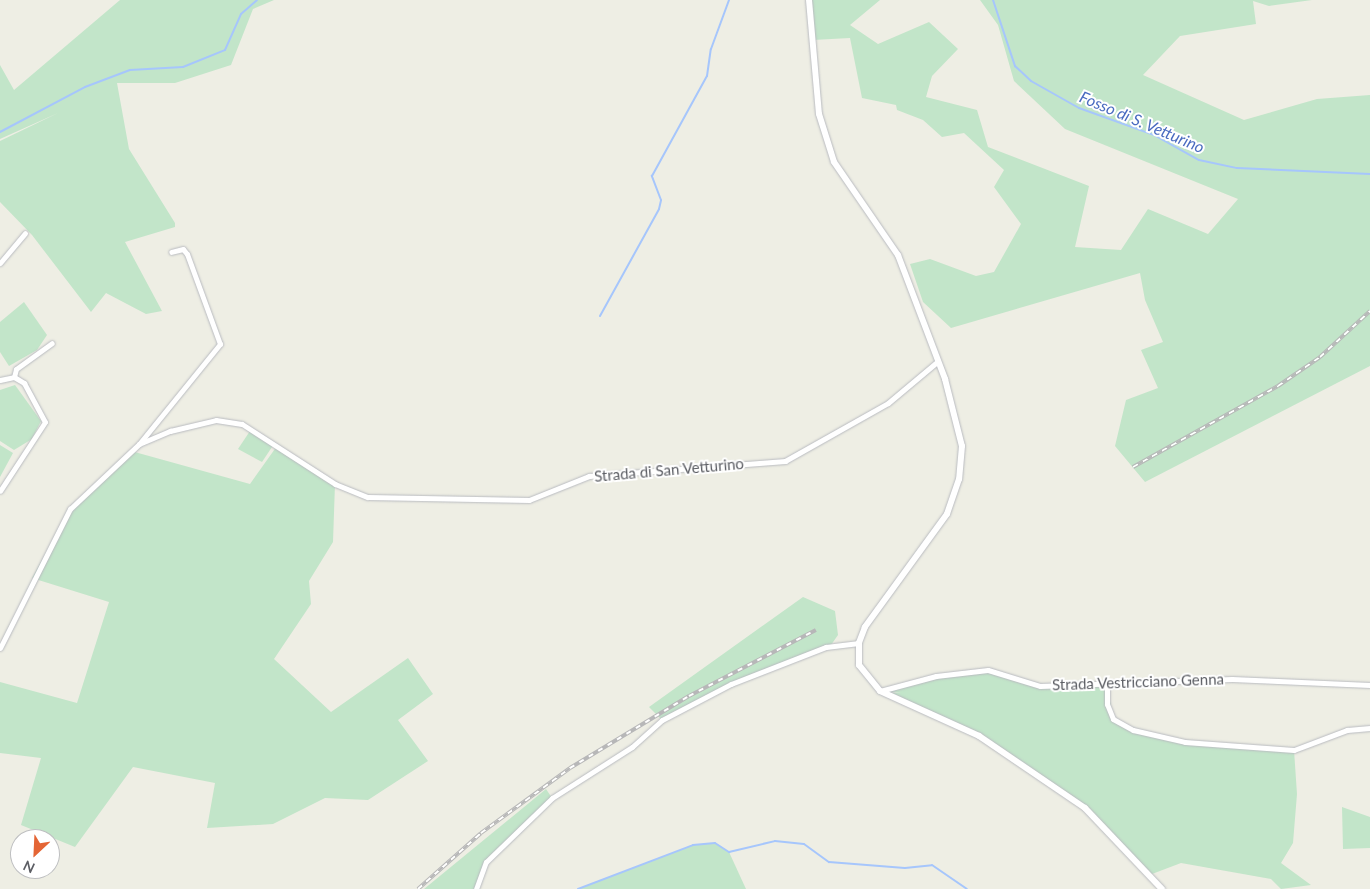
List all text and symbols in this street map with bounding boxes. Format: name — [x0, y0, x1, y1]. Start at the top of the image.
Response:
water label: Fosso di S. Vetturino — [1077, 87, 1207, 157]
street label: Strada di San Vetturino — [593, 454, 745, 486]
street label: Strada Vestricciano Genna — [1051, 670, 1225, 694]
north arrow — [10, 829, 60, 879]
text: N — [20, 857, 37, 877]

